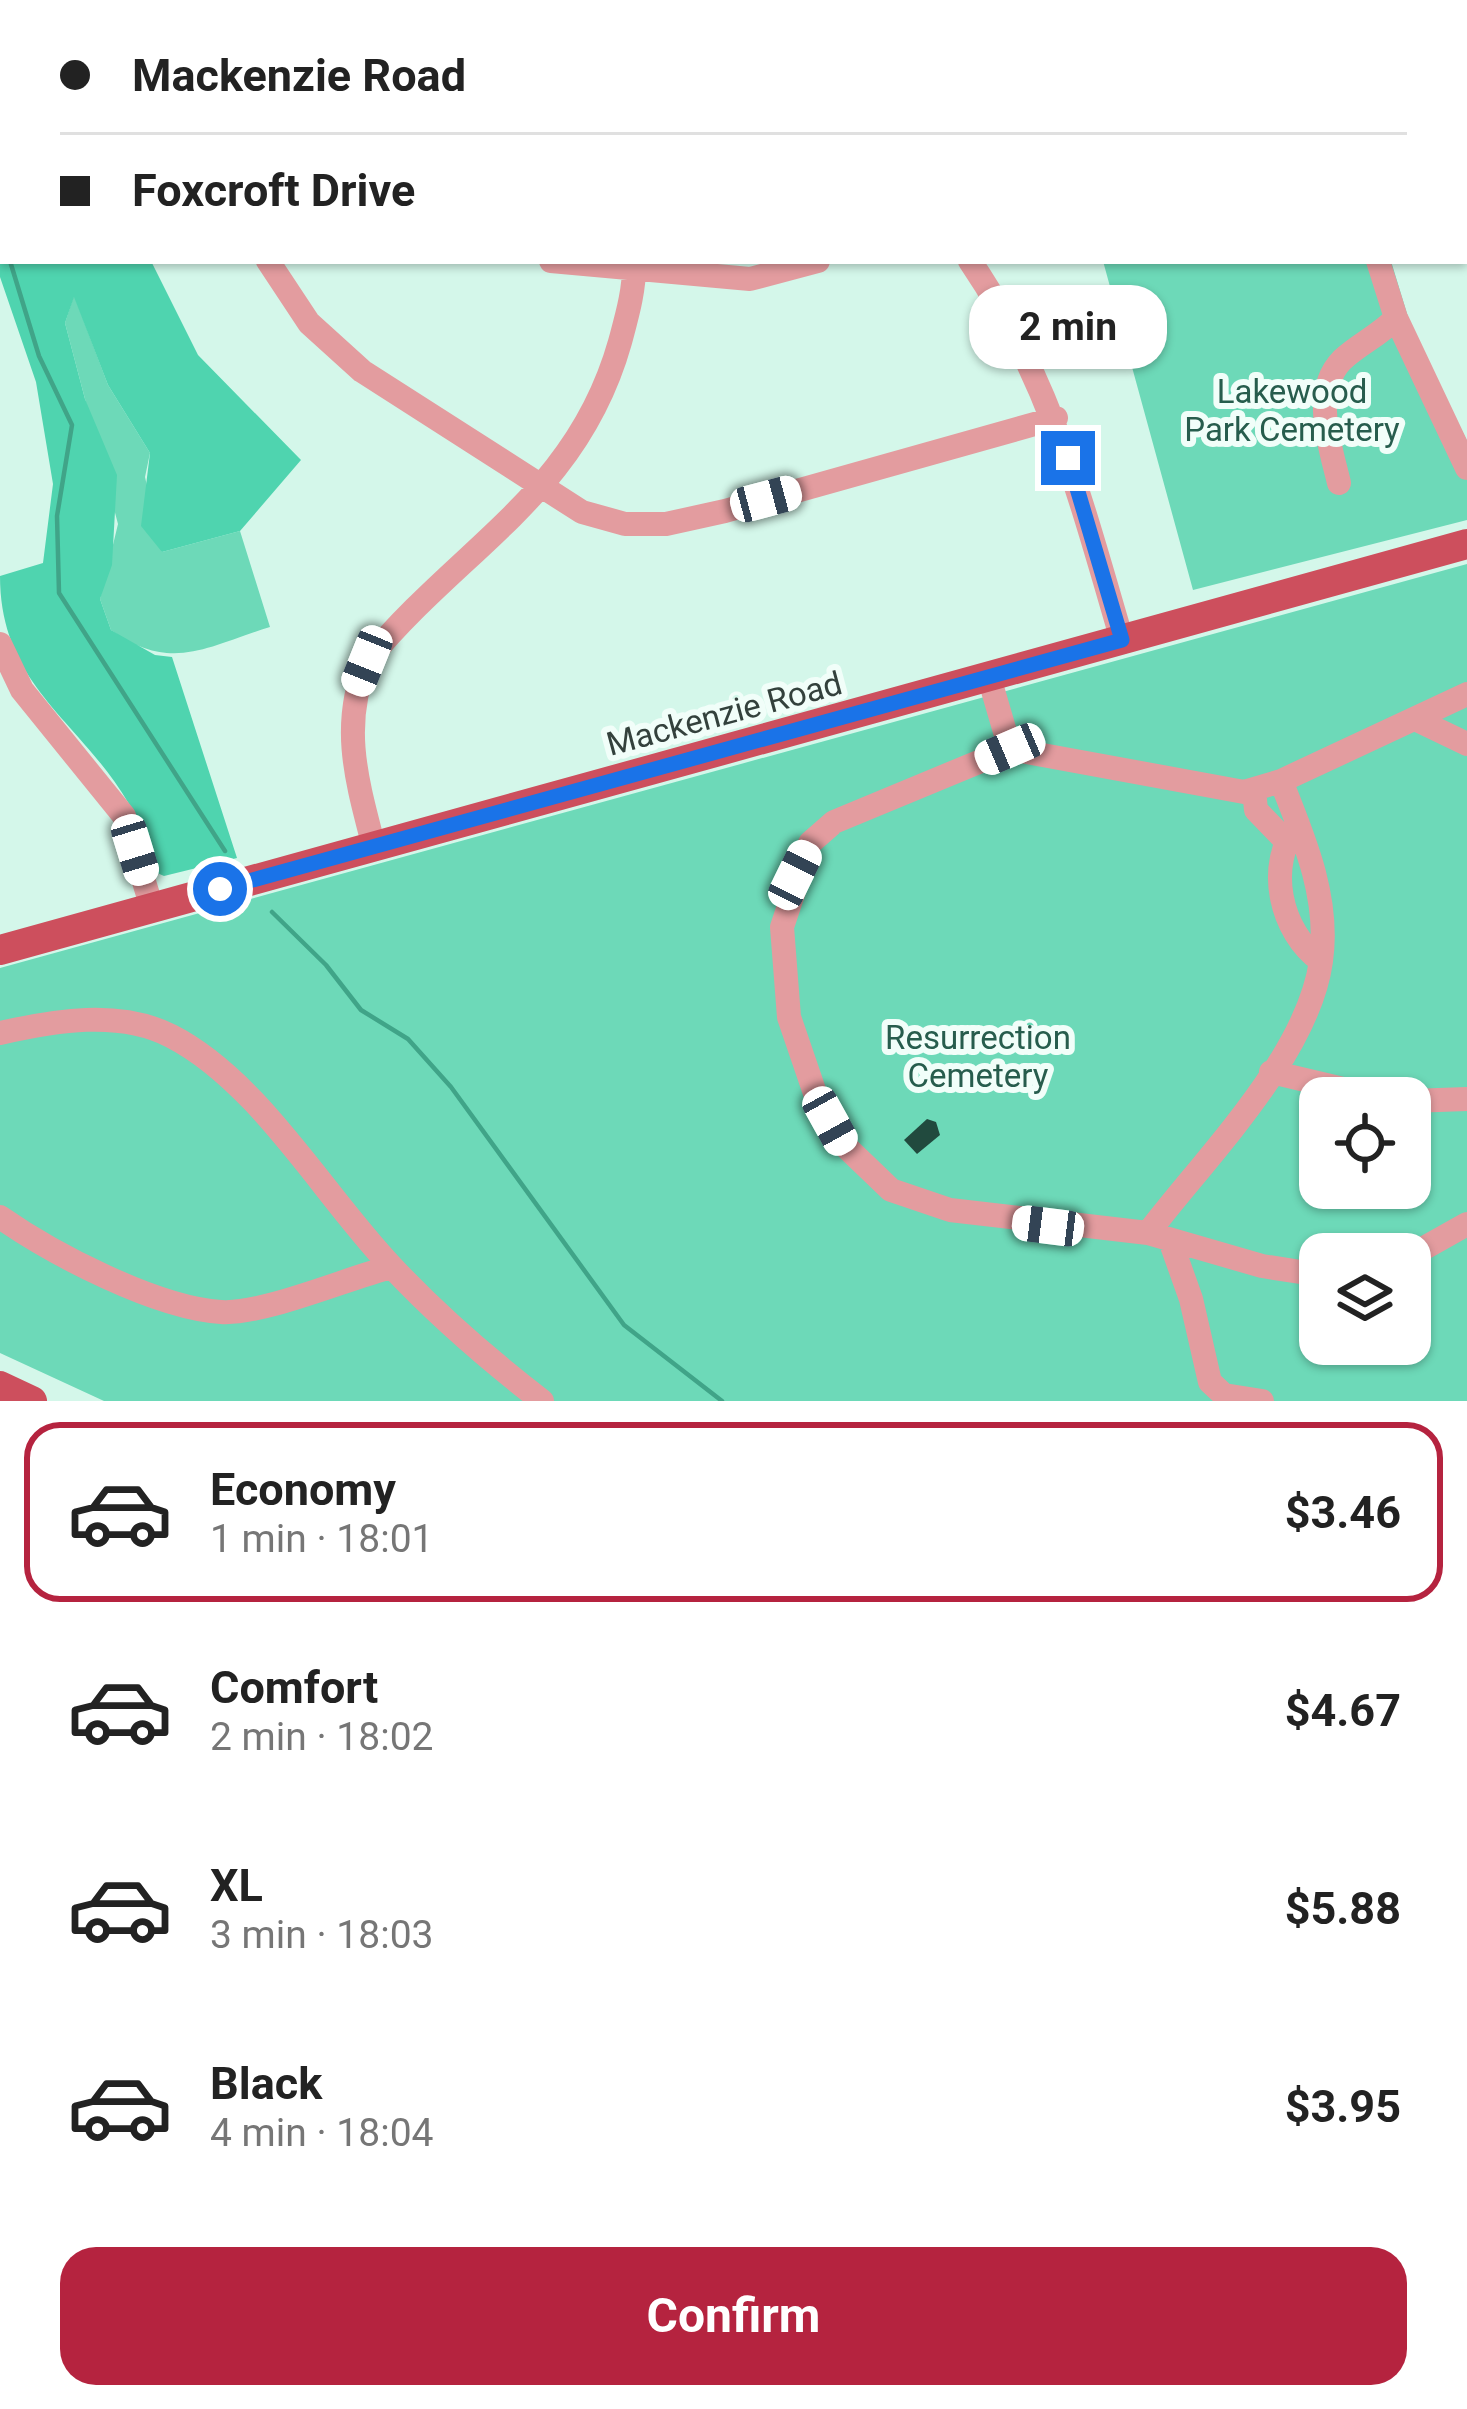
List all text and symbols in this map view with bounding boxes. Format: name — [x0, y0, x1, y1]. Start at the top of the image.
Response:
text: Mackenzie Road — [132, 49, 466, 102]
text: Foxcroft Drive — [132, 164, 415, 217]
callout: 2 min — [969, 284, 1167, 368]
text: 2 min — [1019, 304, 1117, 350]
park label: Lakewood Park Cemetery — [1184, 372, 1400, 449]
route end — [1041, 431, 1095, 485]
car — [727, 472, 805, 526]
car — [337, 621, 397, 701]
street label: Mackenzie Road — [602, 663, 846, 764]
car — [970, 718, 1050, 780]
car — [107, 810, 163, 890]
car — [763, 835, 827, 915]
route start — [193, 862, 247, 916]
park label: Resurrection Cemetery — [885, 1018, 1071, 1095]
map controls — [1299, 1077, 1431, 1365]
button: locate — [1299, 1077, 1431, 1209]
car — [797, 1081, 863, 1161]
car — [1010, 1204, 1086, 1248]
button: layers — [1299, 1233, 1431, 1365]
icon: car — [66, 1458, 174, 1566]
text: Economy — [210, 1463, 396, 1516]
text: $3.46 — [1285, 1486, 1401, 1539]
text: 1 min · 18:01 — [210, 1516, 433, 1562]
icon: car — [66, 1656, 174, 1764]
text: Comfort — [210, 1661, 378, 1714]
text: $4.67 — [1285, 1684, 1401, 1737]
text: 2 min · 18:02 — [210, 1714, 433, 1760]
icon: car — [66, 1854, 174, 1962]
text: XL — [210, 1859, 263, 1912]
text: $5.88 — [1285, 1882, 1401, 1935]
text: 3 min · 18:03 — [210, 1912, 433, 1958]
icon: car — [66, 2052, 174, 2160]
text: Black — [210, 2057, 322, 2110]
text: $3.95 — [1285, 2080, 1401, 2133]
text: 4 min · 18:04 — [210, 2110, 433, 2156]
button: Confirm — [60, 2247, 1407, 2385]

